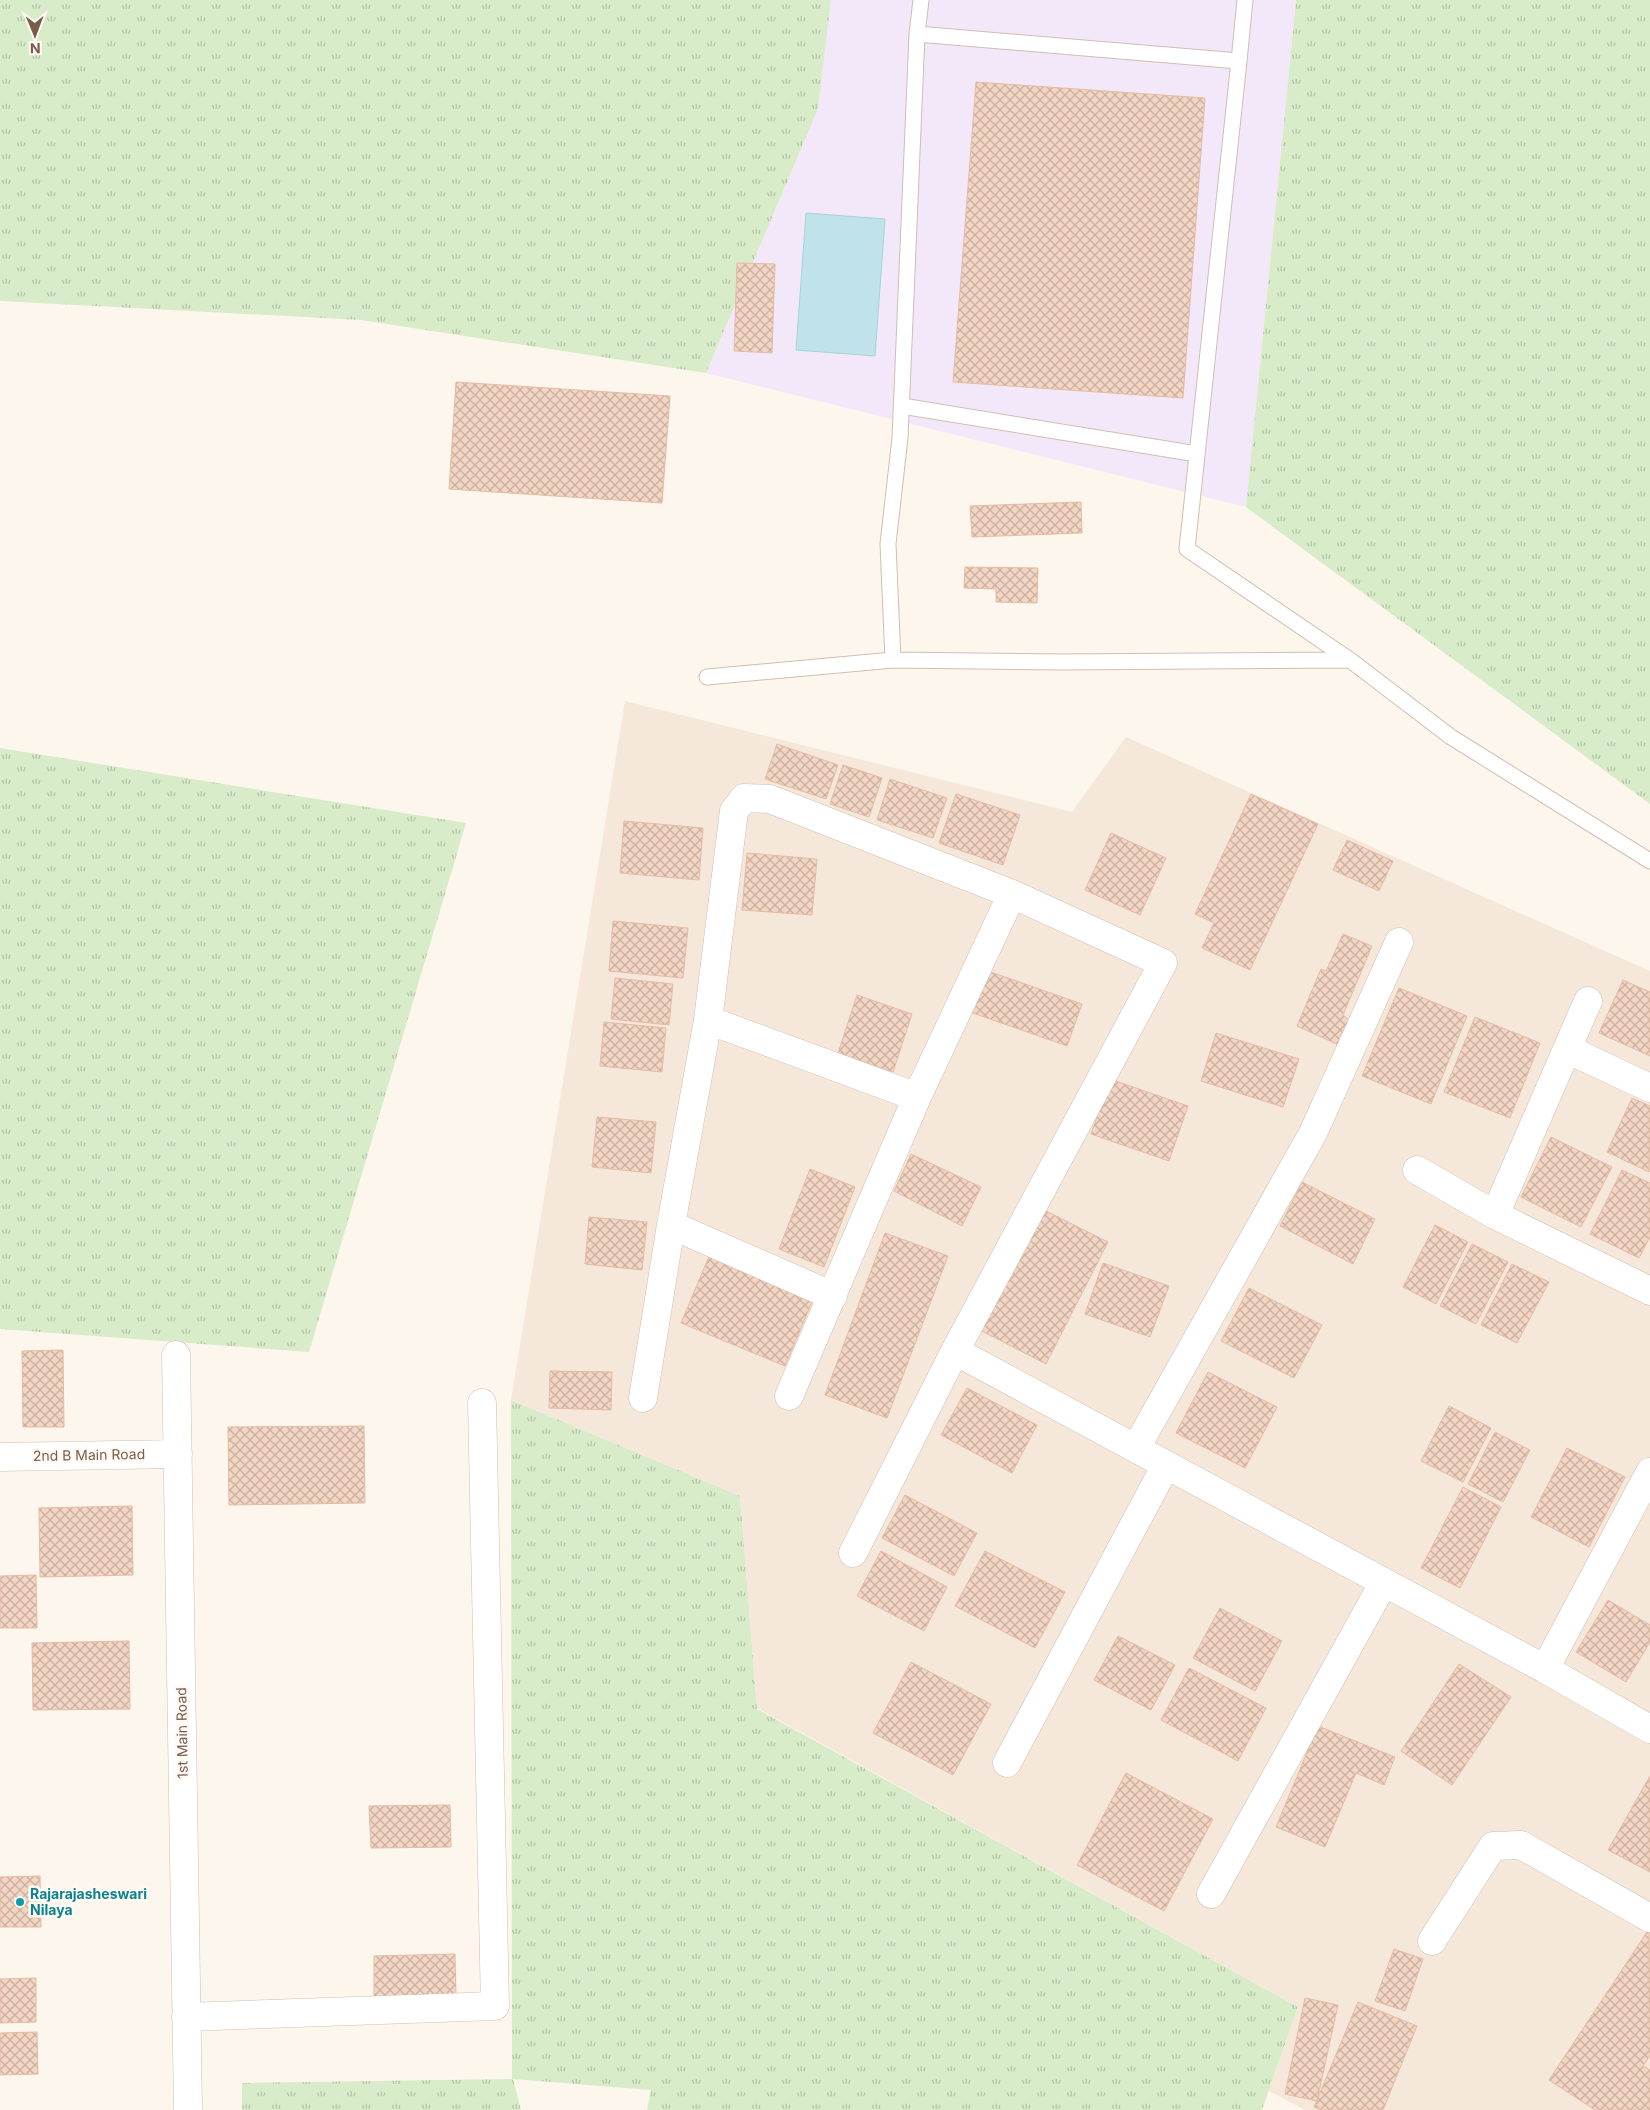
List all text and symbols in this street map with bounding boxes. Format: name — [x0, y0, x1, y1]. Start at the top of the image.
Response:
north arrow — [10, 10, 60, 60]
text: N — [30, 40, 41, 57]
street label: 2nd B Main Road — [33, 1445, 145, 1464]
street label: 1st Main Road — [172, 1687, 191, 1779]
place label: Rajarajasheswari Nilaya — [30, 1885, 147, 1918]
marker: Rajarajasheswari Nilaya — [14, 1896, 26, 1908]

